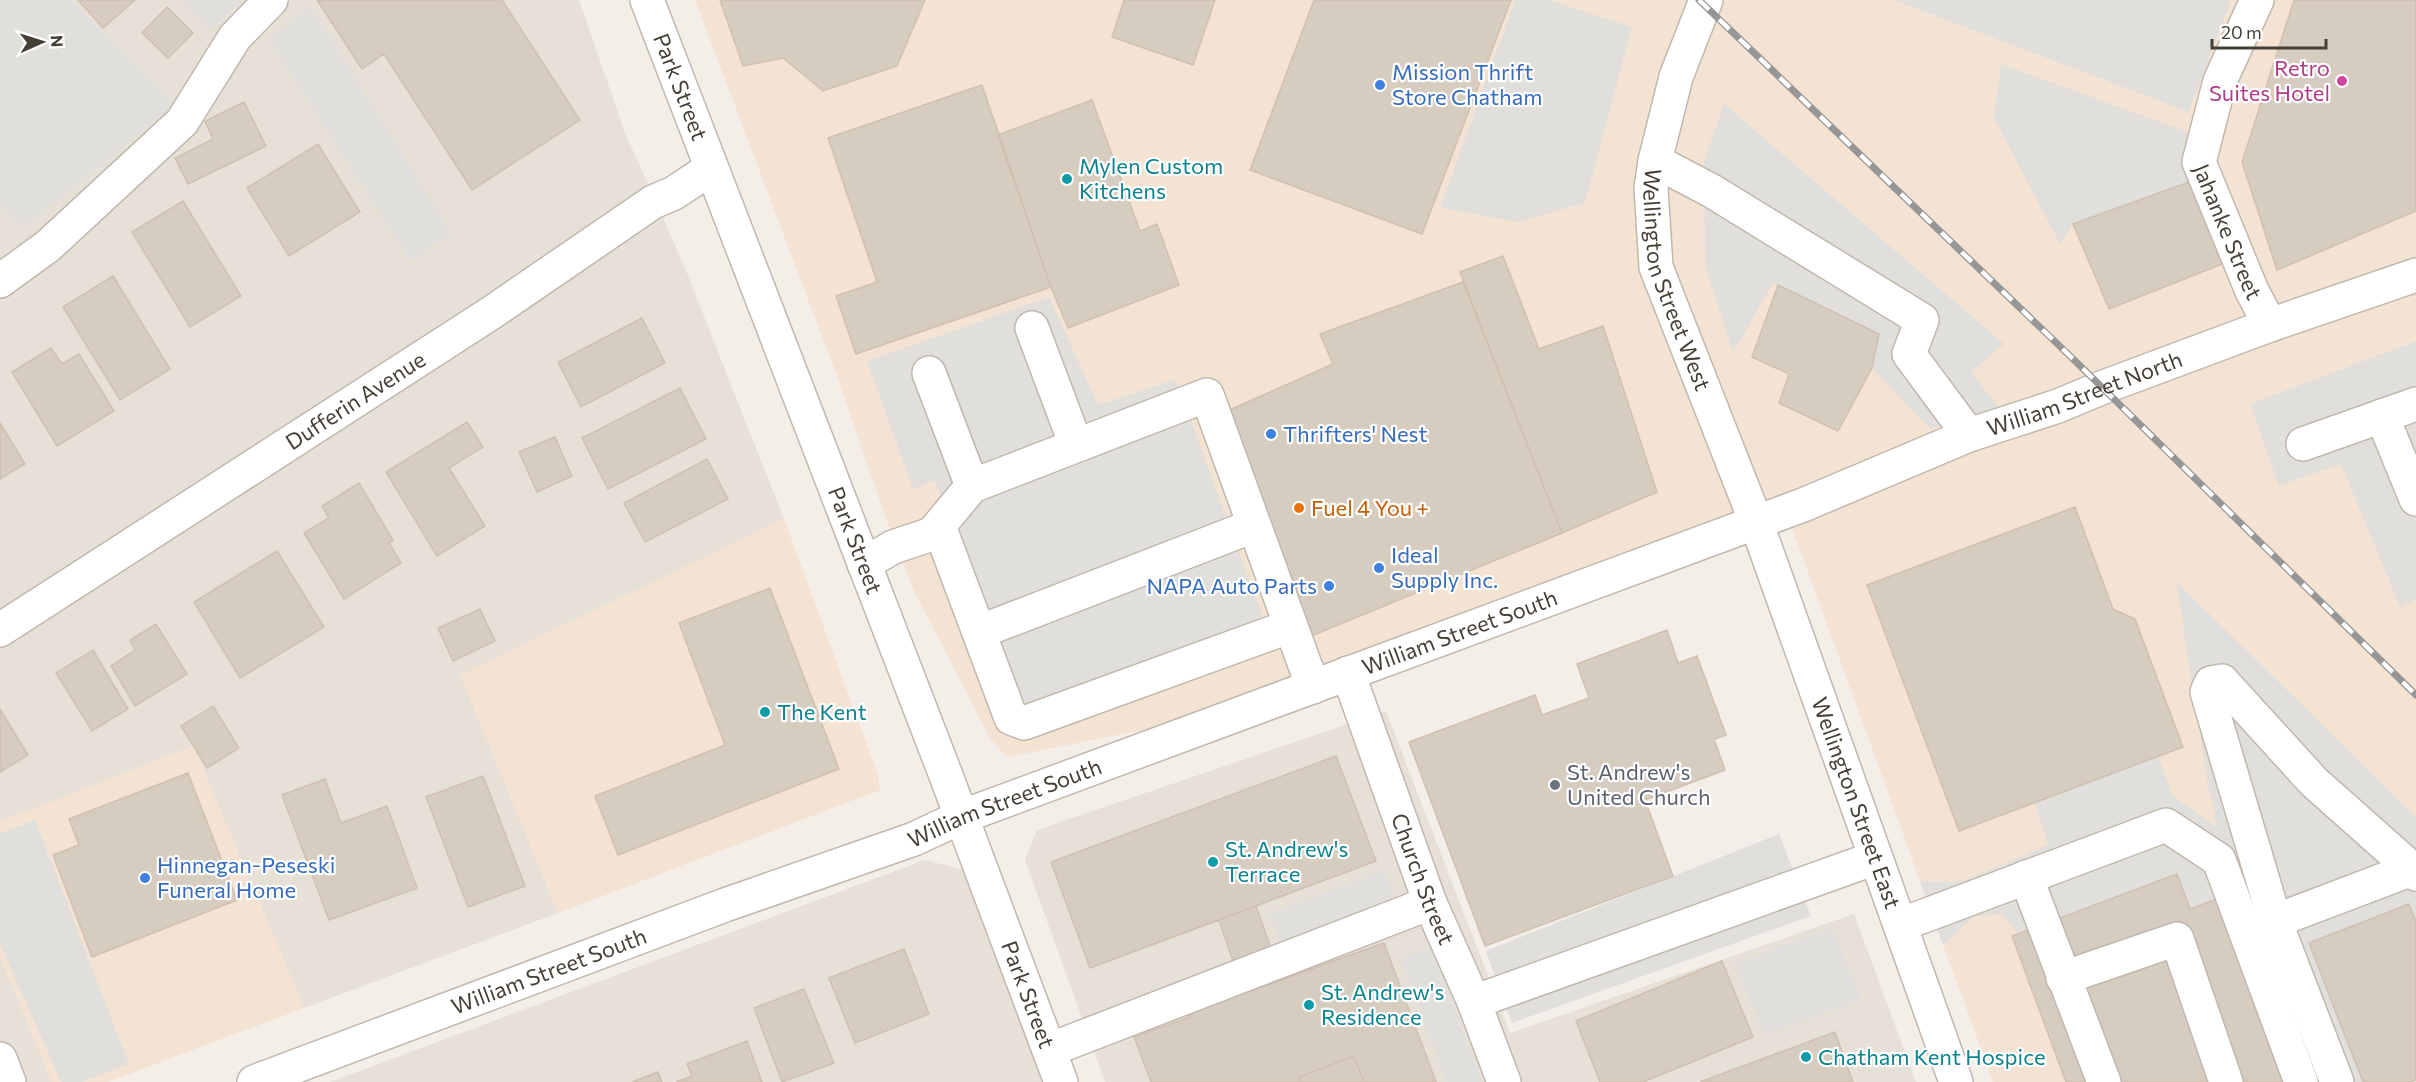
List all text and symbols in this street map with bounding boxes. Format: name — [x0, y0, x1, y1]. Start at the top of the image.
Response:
north arrow — [12, 12, 72, 72]
scale bar — [2212, 12, 2326, 50]
text: 20 m — [2221, 21, 2262, 43]
street label: Park Street — [648, 29, 714, 144]
text: N — [48, 35, 67, 48]
place label: Retro Suites Hotel — [2209, 54, 2330, 106]
place label: Mission Thrift Store Chatham — [1392, 58, 1542, 110]
marker: Retro Suites Hotel — [2335, 74, 2349, 88]
marker: Mission Thrift Store Chatham — [1373, 78, 1387, 92]
place label: Mylen Custom Kitchens — [1079, 152, 1223, 204]
street label: Jahanke Street — [2188, 160, 2268, 304]
street label: Wellington Street West — [1638, 166, 1717, 394]
marker: Mylen Custom Kitchens — [1060, 172, 1074, 186]
street label: Dufferin Avenue — [280, 345, 430, 455]
street label: William Street North — [1983, 345, 2186, 441]
place label: Thrifters' Nest — [1283, 420, 1428, 447]
marker: Thrifters' Nest — [1264, 427, 1278, 441]
street label: Park Street — [823, 483, 889, 597]
place label: Fuel 4 You + — [1311, 494, 1429, 521]
marker: Fuel 4 You + — [1292, 501, 1306, 515]
place label: Ideal Supply Inc. — [1391, 541, 1498, 593]
marker: Ideal Supply Inc. — [1372, 561, 1386, 575]
place label: NAPA Auto Parts — [1147, 572, 1317, 599]
marker: NAPA Auto Parts — [1322, 579, 1336, 593]
street label: William Street South — [1358, 583, 1561, 680]
street label: Wellington Street East — [1807, 693, 1907, 912]
place label: The Kent — [777, 698, 867, 725]
marker: The Kent — [758, 705, 772, 719]
street label: William Street South — [903, 752, 1105, 853]
place label: St. Andrew's United Church — [1567, 758, 1711, 810]
marker: St. Andrew's United Church — [1548, 778, 1562, 792]
street label: Church Street — [1386, 809, 1461, 948]
place label: St. Andrew's Terrace — [1225, 835, 1348, 887]
place label: Hinnegan-Peseski Funeral Home — [157, 851, 335, 903]
marker: St. Andrew's Terrace — [1206, 855, 1220, 869]
marker: Hinnegan-Peseski Funeral Home — [138, 871, 152, 885]
street label: William Street South — [447, 922, 650, 1020]
street label: Park Street — [996, 937, 1061, 1052]
place label: St. Andrew's Residence — [1321, 978, 1444, 1030]
marker: St. Andrew's Residence — [1302, 998, 1316, 1012]
place label: Chatham Kent Hospice — [1818, 1043, 2046, 1070]
marker: Chatham Kent Hospice — [1799, 1050, 1813, 1064]

